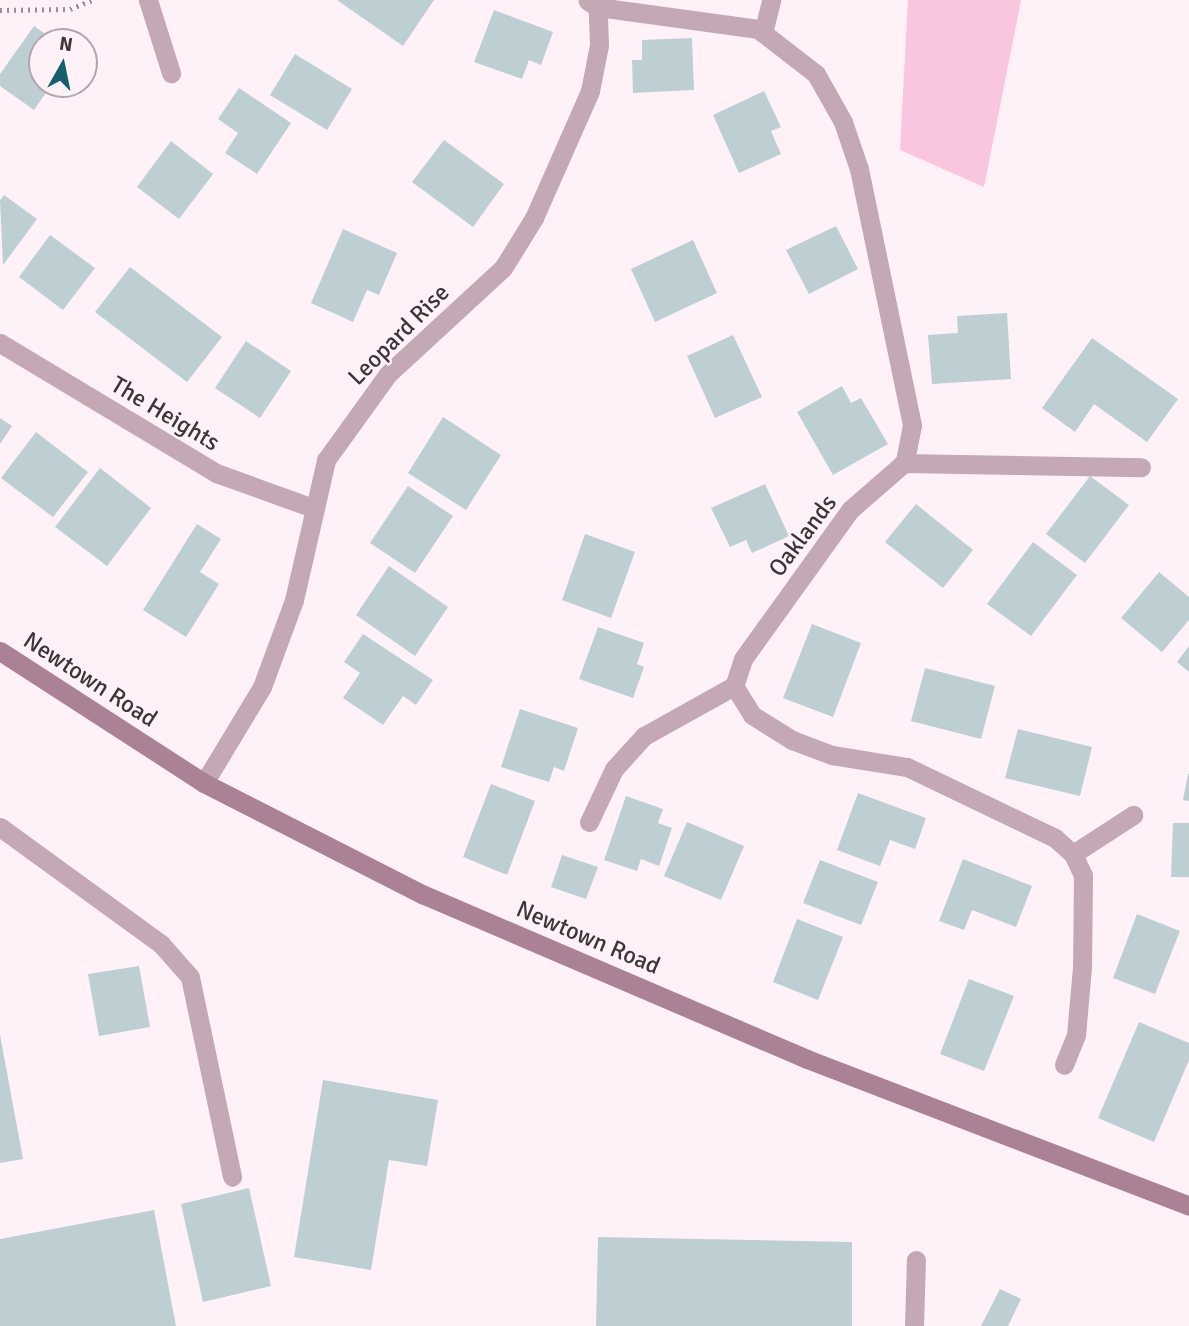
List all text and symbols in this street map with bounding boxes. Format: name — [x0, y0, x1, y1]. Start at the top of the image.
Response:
north arrow — [28, 28, 98, 98]
text: N — [58, 31, 74, 57]
street label: Leopard Rise — [342, 278, 456, 392]
street label: The Heights — [106, 370, 224, 458]
street label: Oaklands — [763, 489, 843, 583]
street label: Newtown Road — [18, 626, 162, 734]
street label: Newtown Road — [512, 895, 664, 981]

